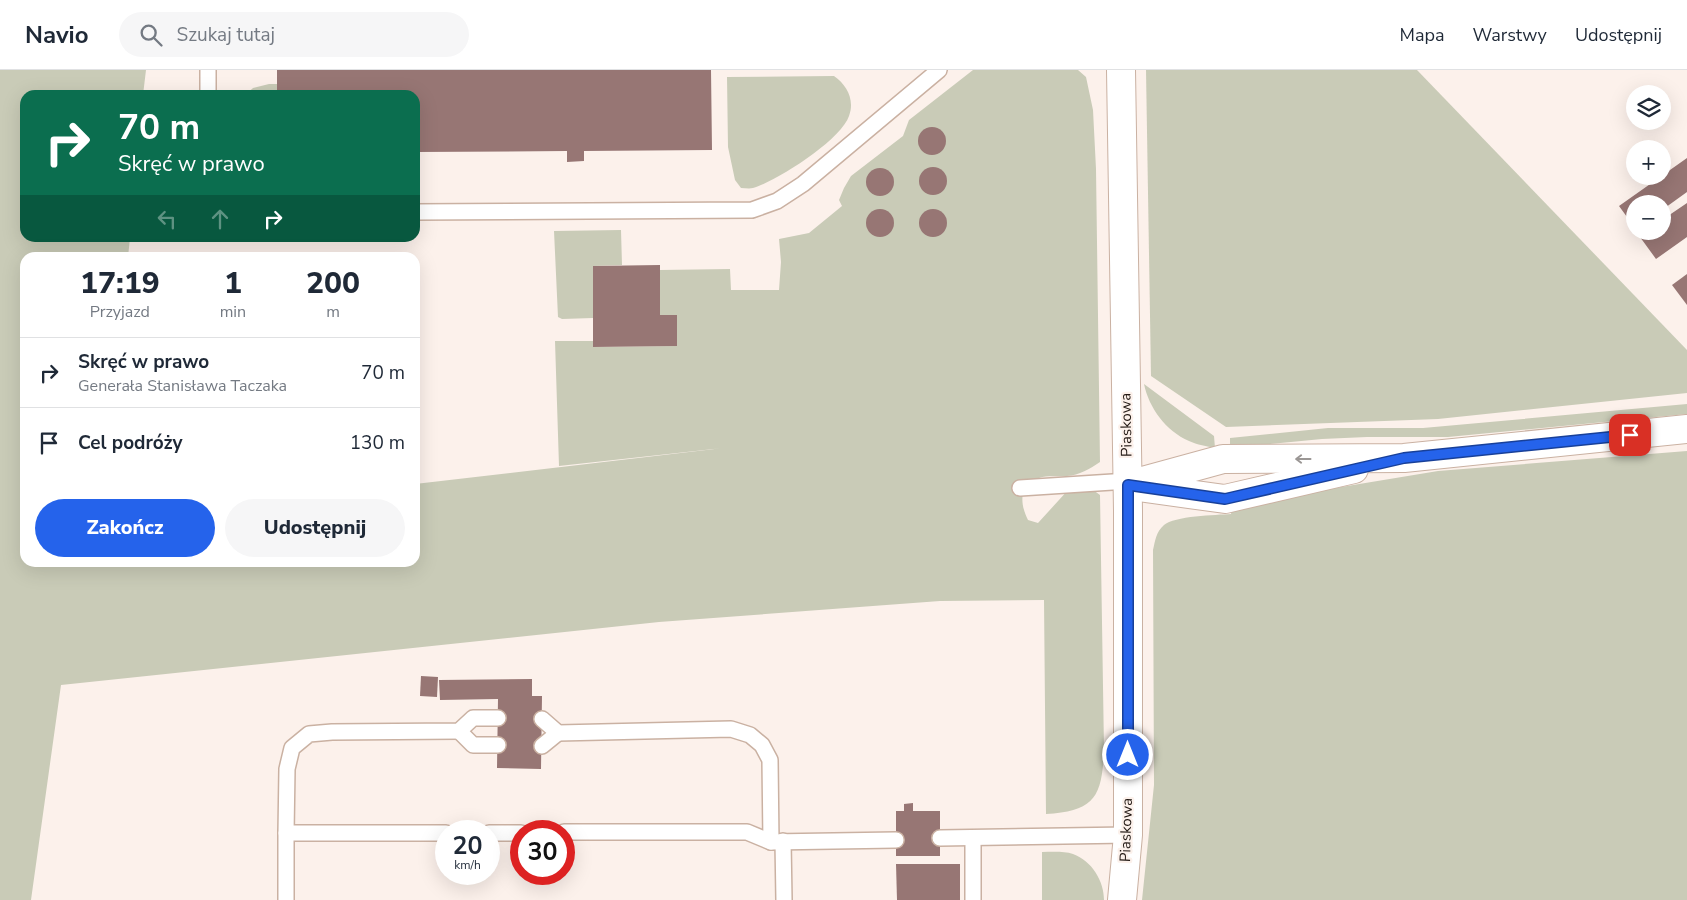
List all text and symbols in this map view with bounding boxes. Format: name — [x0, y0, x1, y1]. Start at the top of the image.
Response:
search box — [119, 12, 469, 57]
text: Navio — [25, 19, 89, 51]
icon: search — [137, 21, 165, 49]
text: Szukaj tutaj — [177, 22, 275, 48]
text: Mapa — [1400, 23, 1444, 47]
text: Warstwy — [1472, 23, 1547, 47]
text: Udostępnij — [1575, 23, 1662, 47]
map controls — [1626, 85, 1671, 240]
button: layers — [1626, 85, 1671, 130]
text: 70 m — [118, 104, 200, 151]
icon: right — [35, 110, 100, 175]
button: + — [1626, 140, 1671, 185]
text: Skręć w prawo — [118, 149, 265, 179]
button: − — [1626, 195, 1671, 240]
icon: left — [153, 205, 181, 233]
icon: ahead — [206, 205, 234, 233]
icon: right — [259, 205, 287, 233]
text: 17:19 — [80, 263, 160, 304]
text: 1 — [224, 263, 242, 304]
text: 200 — [306, 263, 360, 304]
text: Przyjazd — [90, 301, 150, 323]
text: min — [220, 301, 246, 323]
text: m — [326, 301, 340, 323]
text: Skręć w prawo — [78, 349, 209, 375]
icon: right — [35, 359, 63, 387]
text: 70 m — [361, 360, 405, 386]
text: Generała Stanisława Taczaka — [78, 375, 287, 397]
street label: Piaskowa — [1115, 393, 1137, 457]
pin — [1609, 414, 1651, 456]
icon: arrive — [1616, 421, 1644, 449]
icon: arrive — [35, 429, 63, 457]
text: Cel podróży — [78, 430, 182, 456]
text: 130 m — [350, 430, 405, 456]
one-way arrow — [1295, 454, 1311, 464]
button: Zakończ — [35, 499, 215, 557]
button: Udostępnij — [225, 499, 405, 557]
position arrow — [1101, 728, 1153, 780]
street label: Piaskowa — [1115, 798, 1137, 862]
speed limit sign: 30 — [510, 820, 575, 885]
text: 20 — [452, 829, 483, 863]
text: km/h — [454, 857, 481, 873]

